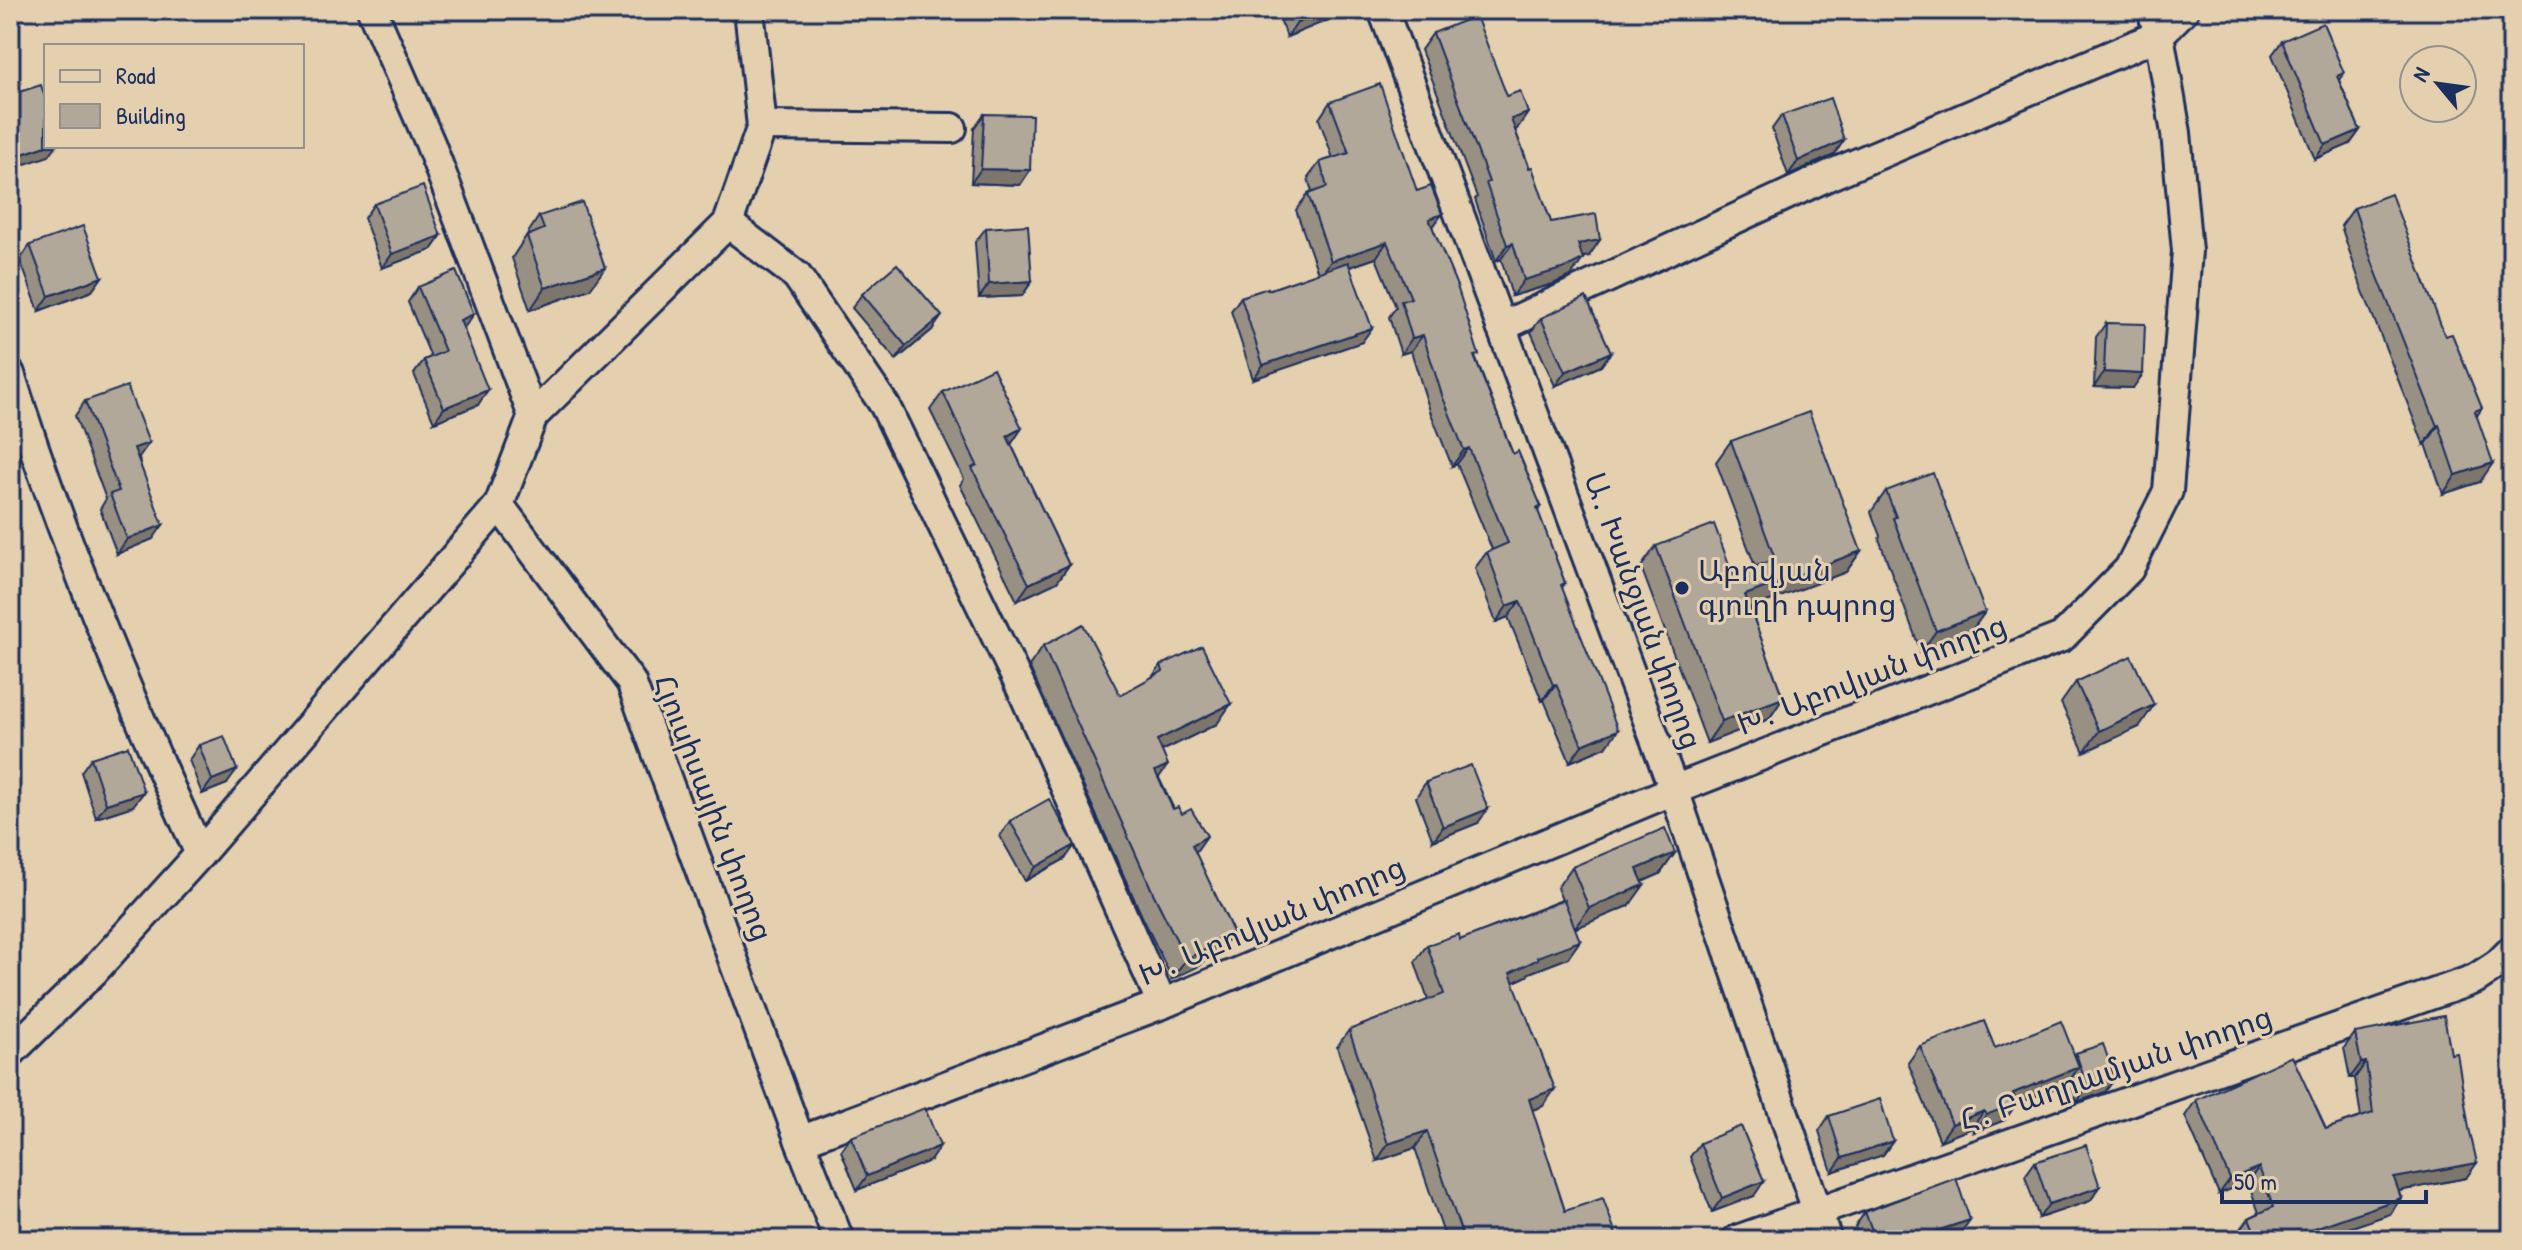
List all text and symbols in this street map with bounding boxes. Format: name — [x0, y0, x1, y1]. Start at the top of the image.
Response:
legend — [44, 44, 304, 148]
north arrow — [2398, 44, 2478, 124]
text: Road — [116, 59, 155, 91]
text: N — [2405, 62, 2437, 87]
text: Building — [116, 99, 186, 131]
street label: Ա․ Խանջյան փողոց — [1575, 467, 1713, 755]
place label: Աբովյան գյուղի դպրոց — [1698, 550, 1896, 624]
marker: Աբովյան գյուղի դպրոց — [1673, 579, 1691, 597]
street label: Խ․ Աբովյան փողոց — [1731, 604, 2012, 744]
street label: Հյուսիսային փողոց — [645, 669, 783, 947]
street label: Խ․ Աբովյան փողոց — [1132, 846, 1411, 994]
street label: Հ․ Բաղրամյան փողոց — [1954, 996, 2277, 1140]
scale bar — [2222, 1154, 2426, 1204]
text: 50 m — [2234, 1165, 2277, 1197]

